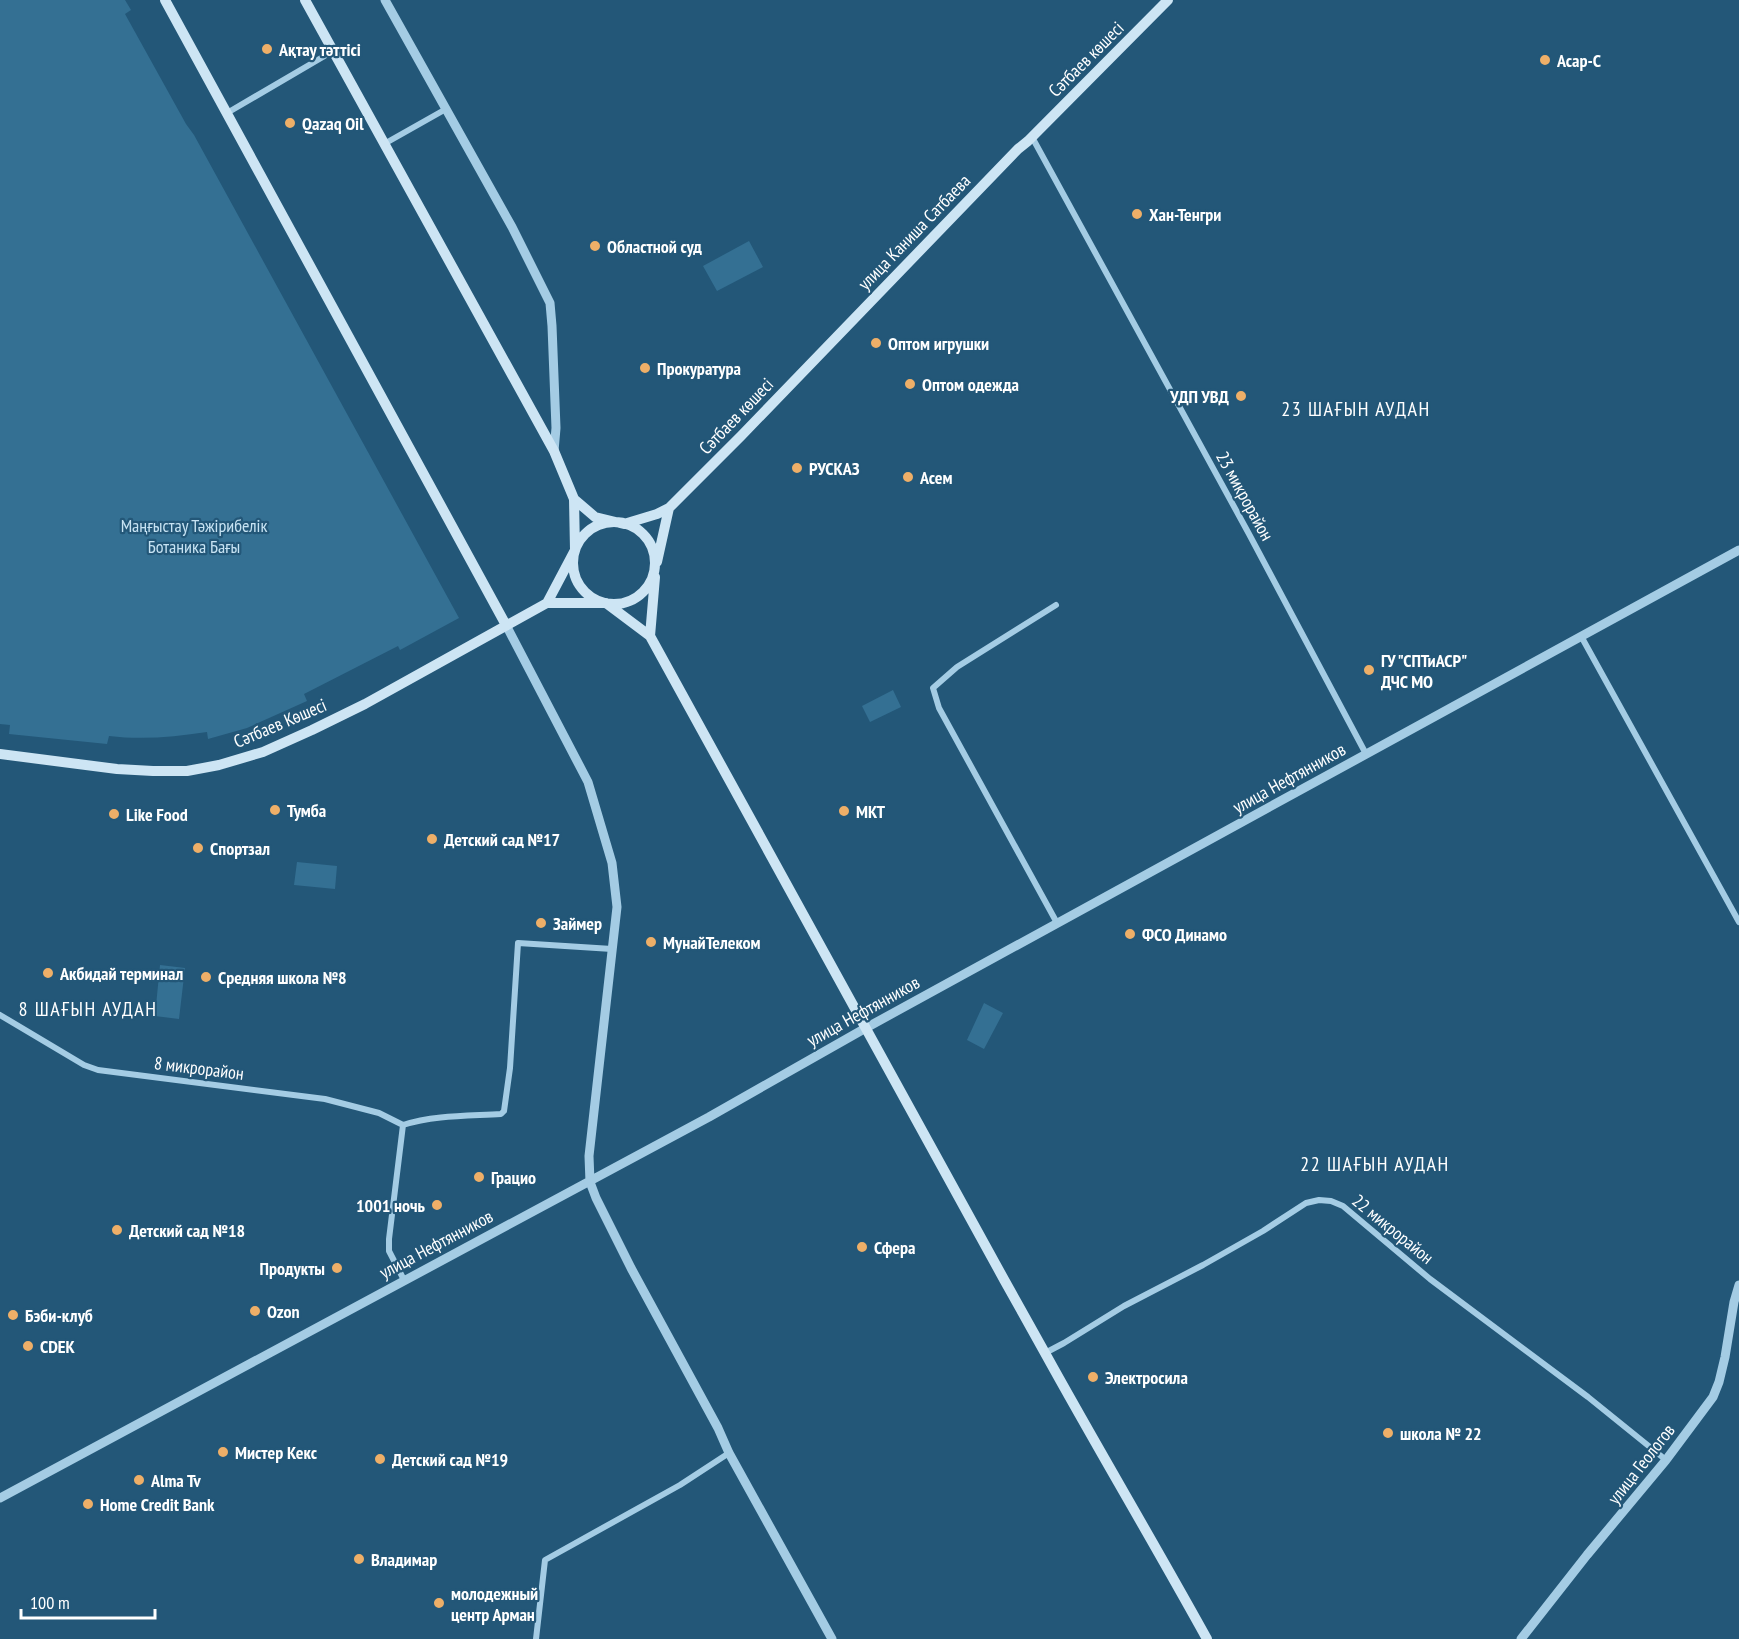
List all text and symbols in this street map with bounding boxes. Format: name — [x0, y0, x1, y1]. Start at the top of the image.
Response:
street label: Сәтбаев көшесі — [1043, 16, 1129, 102]
place label: Ақтау тәттісі — [278, 38, 361, 61]
marker: Ақтау тәттісі — [260, 42, 274, 56]
place label: Асар-С — [1556, 49, 1601, 72]
marker: Асар-С — [1538, 53, 1552, 67]
place label: Qazaq Oil — [302, 112, 364, 135]
marker: Qazaq Oil — [283, 116, 297, 130]
street label: улица Каниша Сатбаева — [853, 169, 975, 295]
place label: Хан-Тенгри — [1149, 203, 1221, 226]
marker: Хан-Тенгри — [1130, 207, 1144, 221]
place label: Областной суд — [607, 235, 702, 258]
marker: Областной суд — [588, 239, 602, 253]
place label: Оптом игрушки — [888, 332, 989, 355]
marker: Оптом игрушки — [869, 336, 883, 350]
place label: Прокуратура — [657, 357, 741, 380]
marker: Прокуратура — [638, 361, 652, 375]
street label: Сәтбаев көшесі — [694, 373, 778, 459]
place label: Оптом одежда — [922, 373, 1019, 396]
marker: Оптом одежда — [903, 377, 917, 391]
place label: УДП УВД — [1169, 385, 1230, 408]
marker: УДП УВД — [1234, 389, 1248, 403]
district label: 23 ШАҒЫН АУДАН — [1281, 396, 1431, 422]
street label: 23 микрорайон — [1211, 447, 1279, 545]
place label: РУСКАЗ — [809, 457, 860, 480]
marker: РУСКАЗ — [790, 461, 804, 475]
place label: Асем — [919, 466, 953, 489]
marker: Асем — [901, 470, 915, 484]
park label: Маңғыстау Тәжірибелік Ботаника Бағы — [121, 514, 267, 558]
place label: ГУ "СПТиАСР" ДЧС МО — [1381, 649, 1467, 693]
marker: ГУ "СПТиАСР" ДЧС МО — [1362, 663, 1376, 677]
street label: Сәтбаев Көшесі — [230, 693, 330, 753]
street label: улица Нефтянников — [1229, 738, 1349, 818]
place label: Тумба — [287, 799, 326, 822]
place label: МКТ — [856, 800, 885, 823]
place label: Like Food — [126, 803, 188, 826]
marker: Тумба — [268, 803, 282, 817]
marker: МКТ — [837, 804, 851, 818]
marker: Like Food — [107, 807, 121, 821]
place label: Детский сад №17 — [444, 828, 560, 851]
marker: Детский сад №17 — [425, 832, 439, 846]
place label: Спортзал — [210, 837, 270, 860]
marker: Спортзал — [191, 841, 205, 855]
place label: Займер — [553, 912, 602, 935]
marker: Займер — [534, 916, 548, 930]
place label: ФСО Динамо — [1142, 923, 1227, 946]
marker: ФСО Динамо — [1123, 927, 1137, 941]
place label: МунайТелеком — [663, 931, 761, 954]
marker: МунайТелеком — [644, 935, 658, 949]
place label: Акбидай терминал — [59, 962, 183, 985]
marker: Акбидай терминал — [41, 966, 55, 980]
place label: Средняя школа №8 — [218, 966, 347, 989]
marker: Средняя школа №8 — [199, 970, 213, 984]
street label: улица Нефтянников — [803, 971, 923, 1051]
district label: 8 ШАҒЫН АУДАН — [19, 996, 157, 1022]
street label: 8 микрорайон — [153, 1051, 245, 1085]
district label: 22 ШАҒЫН АУДАН — [1300, 1151, 1450, 1177]
place label: Грацио — [491, 1166, 536, 1189]
marker: Грацио — [472, 1170, 486, 1184]
street label: 22 микрорайон — [1348, 1189, 1438, 1269]
place label: 1001 ночь — [356, 1194, 426, 1217]
marker: 1001 ночь — [430, 1198, 444, 1212]
street label: улица Нефтянников — [375, 1204, 497, 1284]
place label: Детский сад №18 — [129, 1219, 245, 1242]
marker: Детский сад №18 — [110, 1223, 124, 1237]
place label: Сфера — [874, 1236, 915, 1259]
marker: Сфера — [855, 1240, 869, 1254]
place label: Продукты — [260, 1257, 325, 1280]
marker: Продукты — [330, 1261, 344, 1275]
place label: Ozon — [267, 1300, 300, 1323]
place label: Бэби-клуб — [25, 1304, 93, 1327]
marker: Ozon — [248, 1304, 262, 1318]
marker: Бэби-клуб — [6, 1308, 20, 1322]
place label: CDEK — [40, 1335, 76, 1358]
marker: CDEK — [21, 1339, 35, 1353]
place label: Электросила — [1105, 1366, 1188, 1389]
marker: Электросила — [1086, 1370, 1100, 1384]
street label: улица Геологов — [1602, 1419, 1680, 1509]
place label: школа № 22 — [1400, 1422, 1482, 1445]
marker: школа № 22 — [1381, 1426, 1395, 1440]
place label: Мистер Кекс — [235, 1441, 318, 1464]
marker: Мистер Кекс — [216, 1445, 230, 1459]
place label: Детский сад №19 — [392, 1448, 508, 1471]
marker: Детский сад №19 — [373, 1452, 387, 1466]
place label: Alma Tv — [150, 1469, 202, 1492]
marker: Alma Tv — [132, 1473, 146, 1487]
place label: Home Credit Bank — [100, 1493, 215, 1516]
marker: Home Credit Bank — [81, 1497, 95, 1511]
place label: Владимар — [371, 1548, 437, 1571]
marker: Владимар — [352, 1552, 366, 1566]
scale bar — [21, 1582, 154, 1620]
place label: молодежный центр Арман — [451, 1582, 538, 1626]
text: 100 m — [30, 1591, 70, 1614]
marker: молодежный центр Арман — [432, 1596, 446, 1610]

